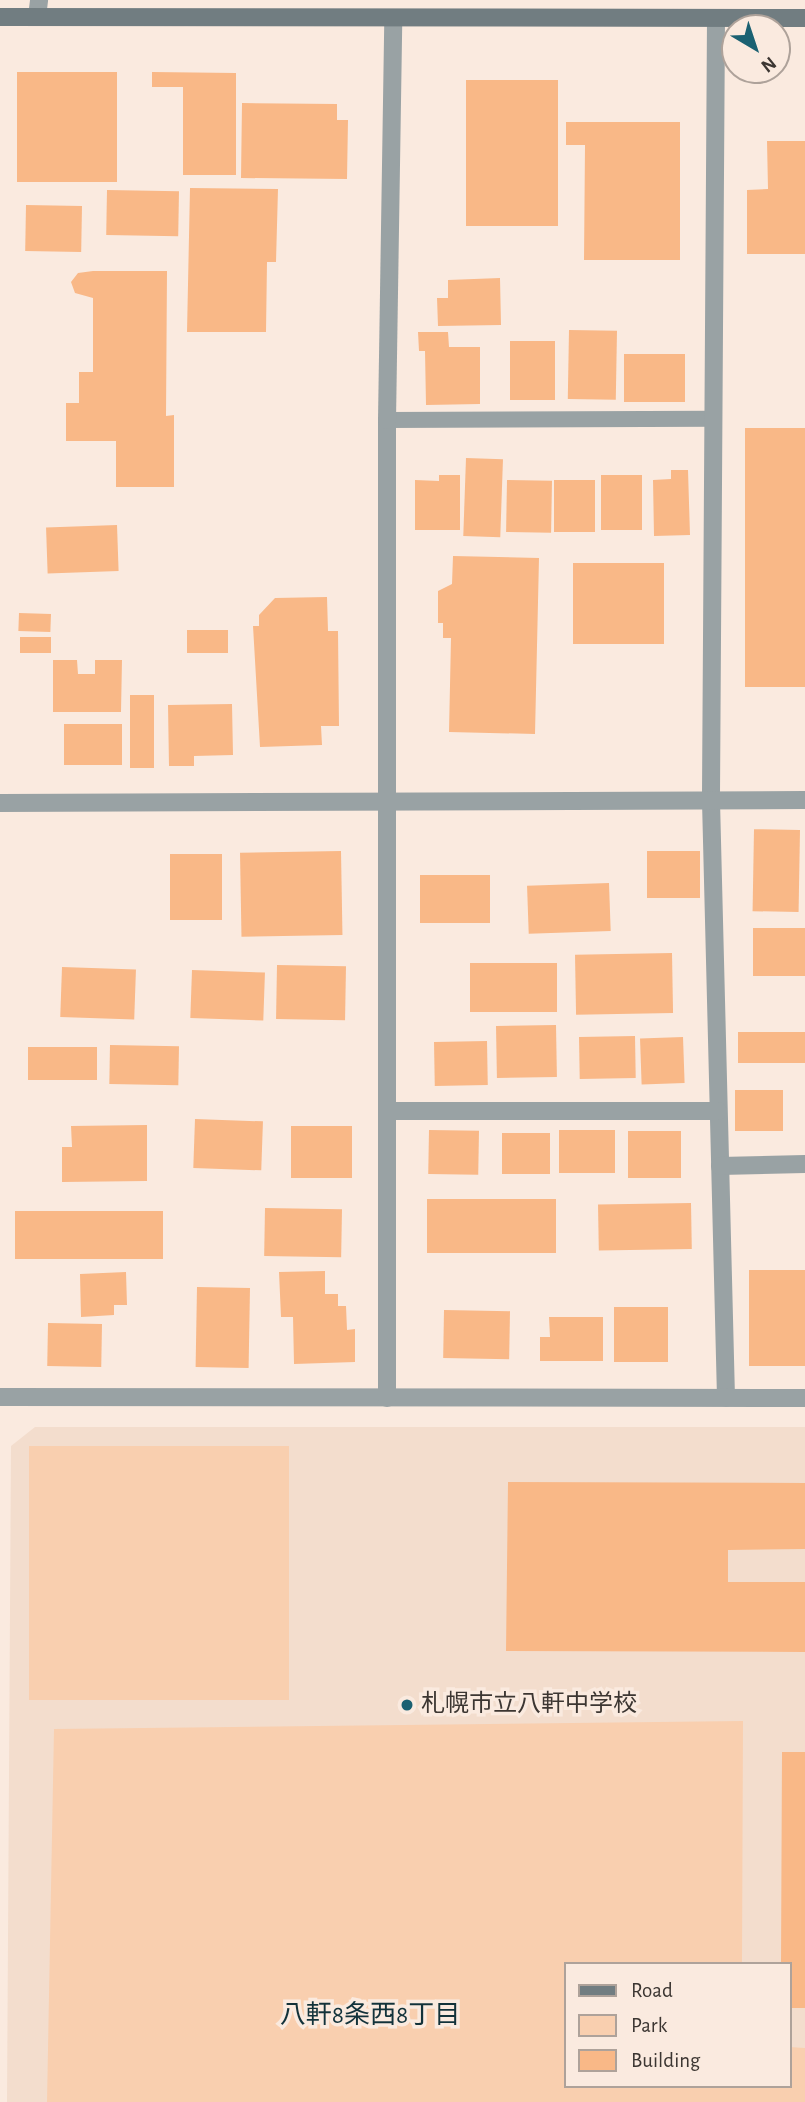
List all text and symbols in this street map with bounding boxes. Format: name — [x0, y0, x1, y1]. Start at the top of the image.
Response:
north arrow — [721, 14, 791, 84]
text: N — [757, 53, 779, 76]
place label: 札幌市立八軒中学校 — [421, 1691, 637, 1719]
marker: 札幌市立八軒中学校 — [399, 1697, 415, 1713]
legend — [564, 1962, 791, 2088]
text: Road — [631, 1980, 673, 2001]
district label: 八軒8条西8丁目 — [280, 2000, 460, 2032]
text: Park — [631, 2015, 667, 2036]
text: Building — [631, 2050, 700, 2071]

